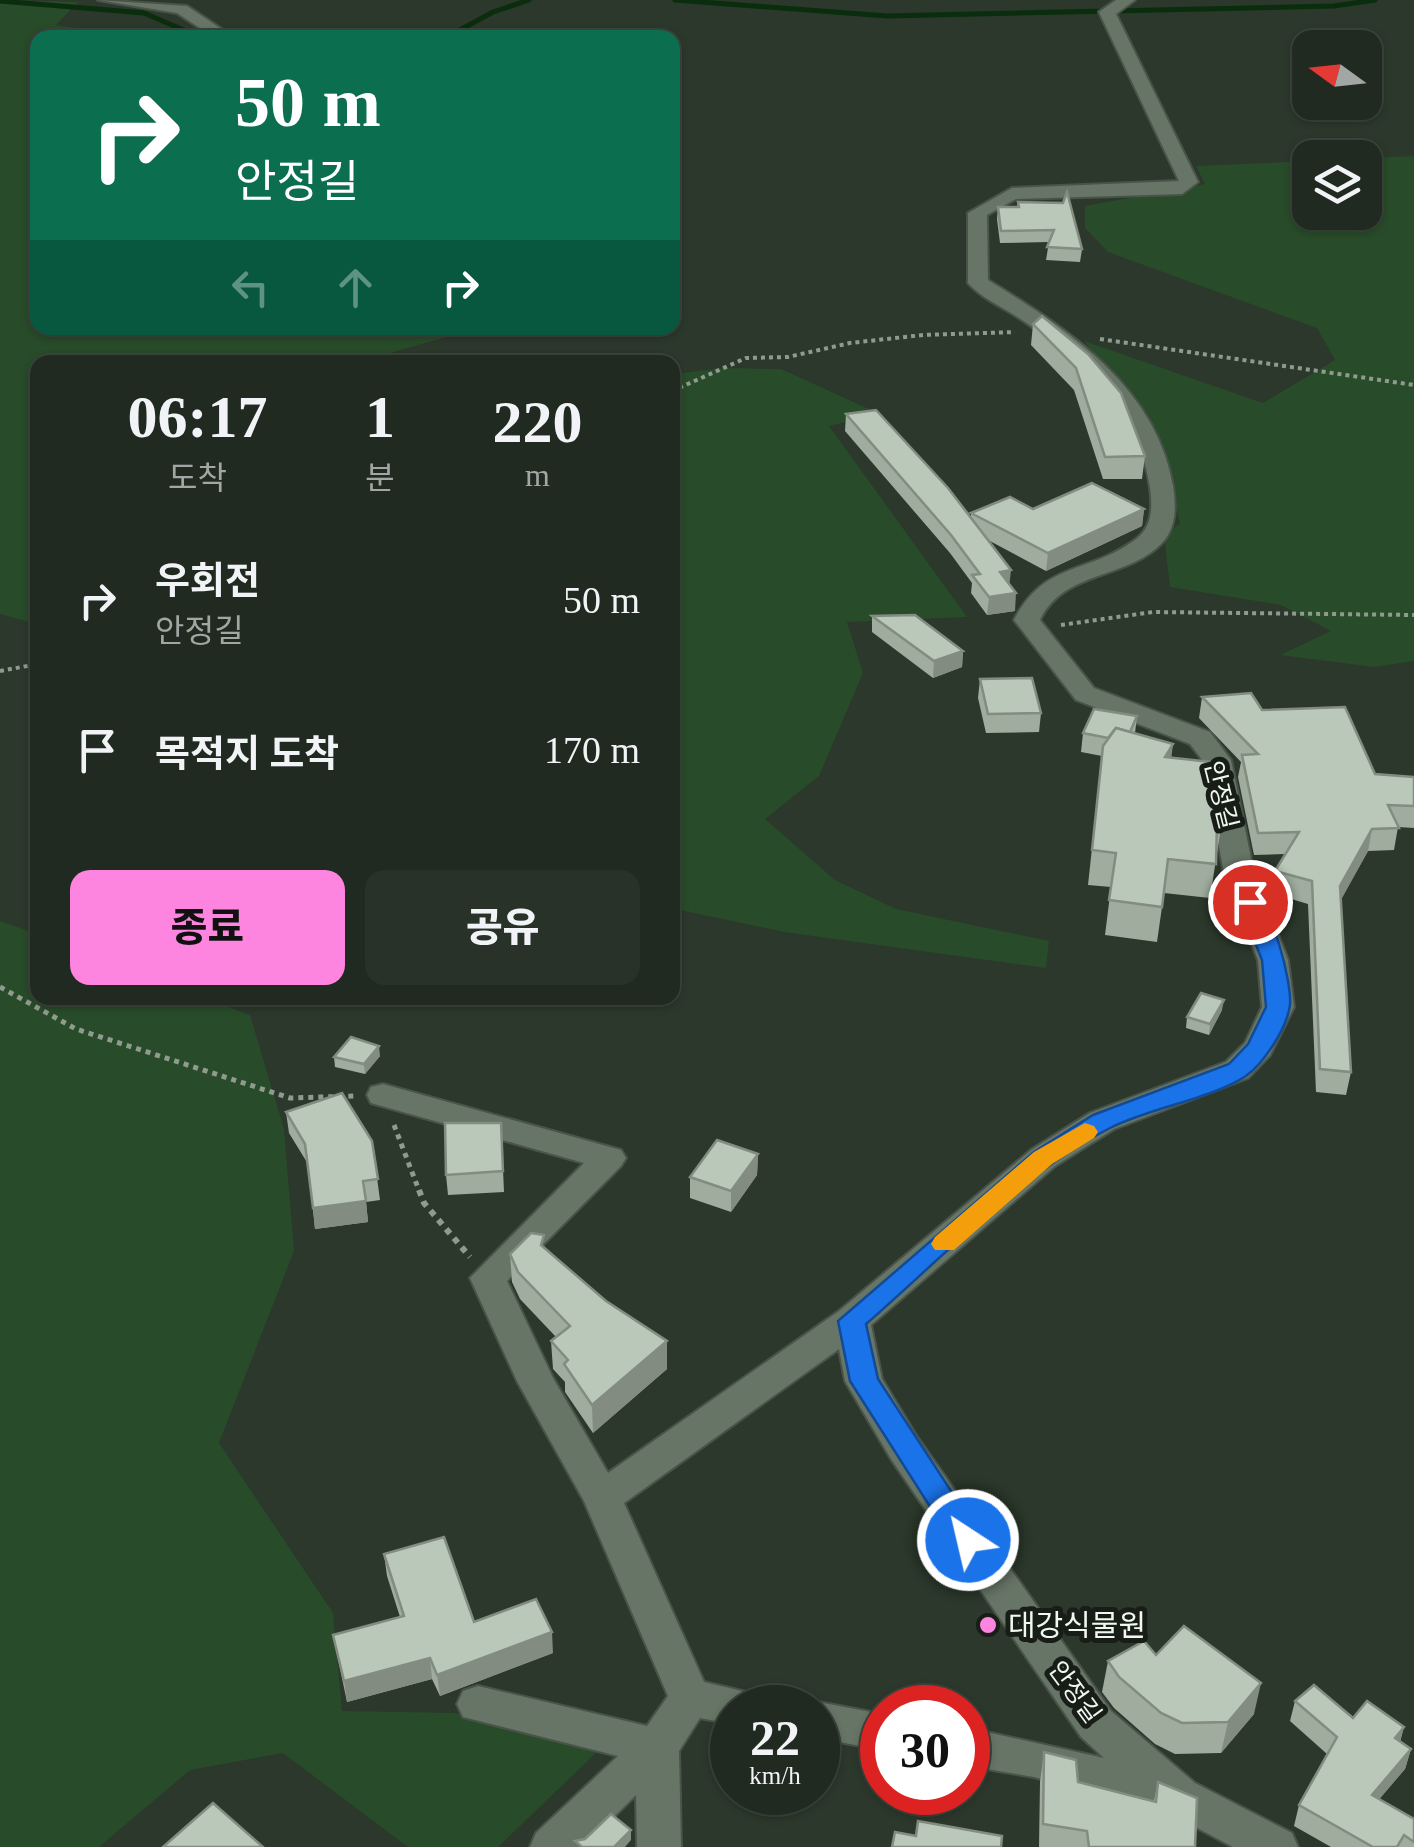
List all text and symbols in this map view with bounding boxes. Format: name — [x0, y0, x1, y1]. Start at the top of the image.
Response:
north arrow — [1292, 30, 1382, 120]
map controls — [1292, 30, 1382, 230]
text: 50 m — [235, 64, 381, 141]
icon: right — [70, 70, 200, 200]
button: layers — [1292, 140, 1382, 230]
text: 안정길 — [235, 157, 359, 207]
icon: left — [223, 260, 278, 315]
icon: ahead — [328, 260, 383, 315]
icon: right — [433, 260, 488, 315]
text: 06:17 — [128, 384, 267, 450]
text: 1 — [365, 384, 395, 450]
text: 220 — [492, 389, 582, 455]
text: m — [525, 457, 550, 493]
text: 도착 — [168, 460, 227, 496]
text: 분 — [365, 460, 395, 496]
text: 우회전 — [155, 560, 260, 602]
icon: right — [70, 573, 125, 628]
text: 50 m — [563, 579, 640, 621]
text: 안정길 — [155, 613, 243, 649]
icon: arrive — [70, 723, 125, 778]
text: 170 m — [544, 729, 640, 771]
text: 목적지 도착 — [155, 733, 339, 775]
street label: 안정길 — [1200, 758, 1242, 832]
pin — [1208, 860, 1293, 945]
button: 종료 — [70, 870, 345, 985]
button: 공유 — [365, 870, 640, 985]
icon: arrive — [1223, 875, 1278, 930]
position arrow — [916, 1488, 1020, 1592]
place label: 대강식물원 — [1008, 1609, 1146, 1642]
marker: 대강식물원 — [977, 1614, 999, 1636]
street label: 안정길 — [1044, 1656, 1106, 1728]
speed limit sign: 30 — [860, 1685, 990, 1815]
text: 22 — [750, 1710, 800, 1766]
text: km/h — [749, 1762, 801, 1789]

